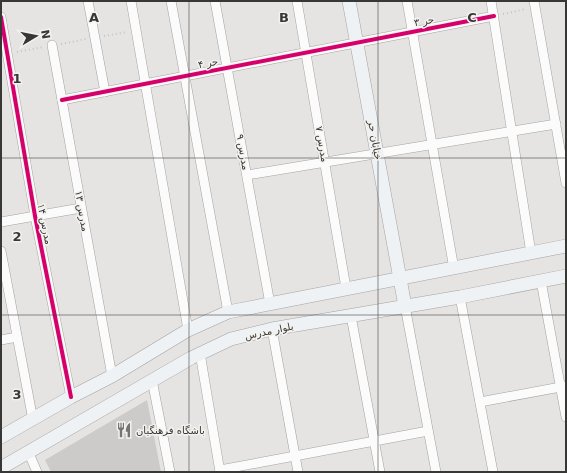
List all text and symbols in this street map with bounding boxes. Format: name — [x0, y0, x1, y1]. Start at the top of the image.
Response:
text: A — [89, 10, 99, 25]
text: B — [279, 10, 289, 25]
text: C — [467, 10, 477, 25]
street label: حر ۳ — [413, 14, 435, 28]
north arrow — [16, 16, 56, 56]
text: N — [38, 29, 53, 40]
street label: حر ۴ — [197, 56, 219, 70]
text: 1 — [12, 71, 22, 86]
street label: خیابان حر — [366, 118, 384, 161]
street label: مدرس ۷ — [313, 125, 331, 163]
street label: مدرس ۹ — [234, 133, 252, 171]
street label: مدرس ۱۳ — [73, 190, 91, 232]
street label: مدرس ۱۴ — [36, 203, 54, 245]
text: 2 — [12, 229, 22, 244]
street label: بلوار مدرس — [244, 320, 294, 342]
text: 3 — [12, 387, 22, 402]
restaurant icon: باشگاه فرهنگیان — [115, 421, 133, 439]
place label: باشگاه فرهنگیان — [136, 425, 205, 436]

